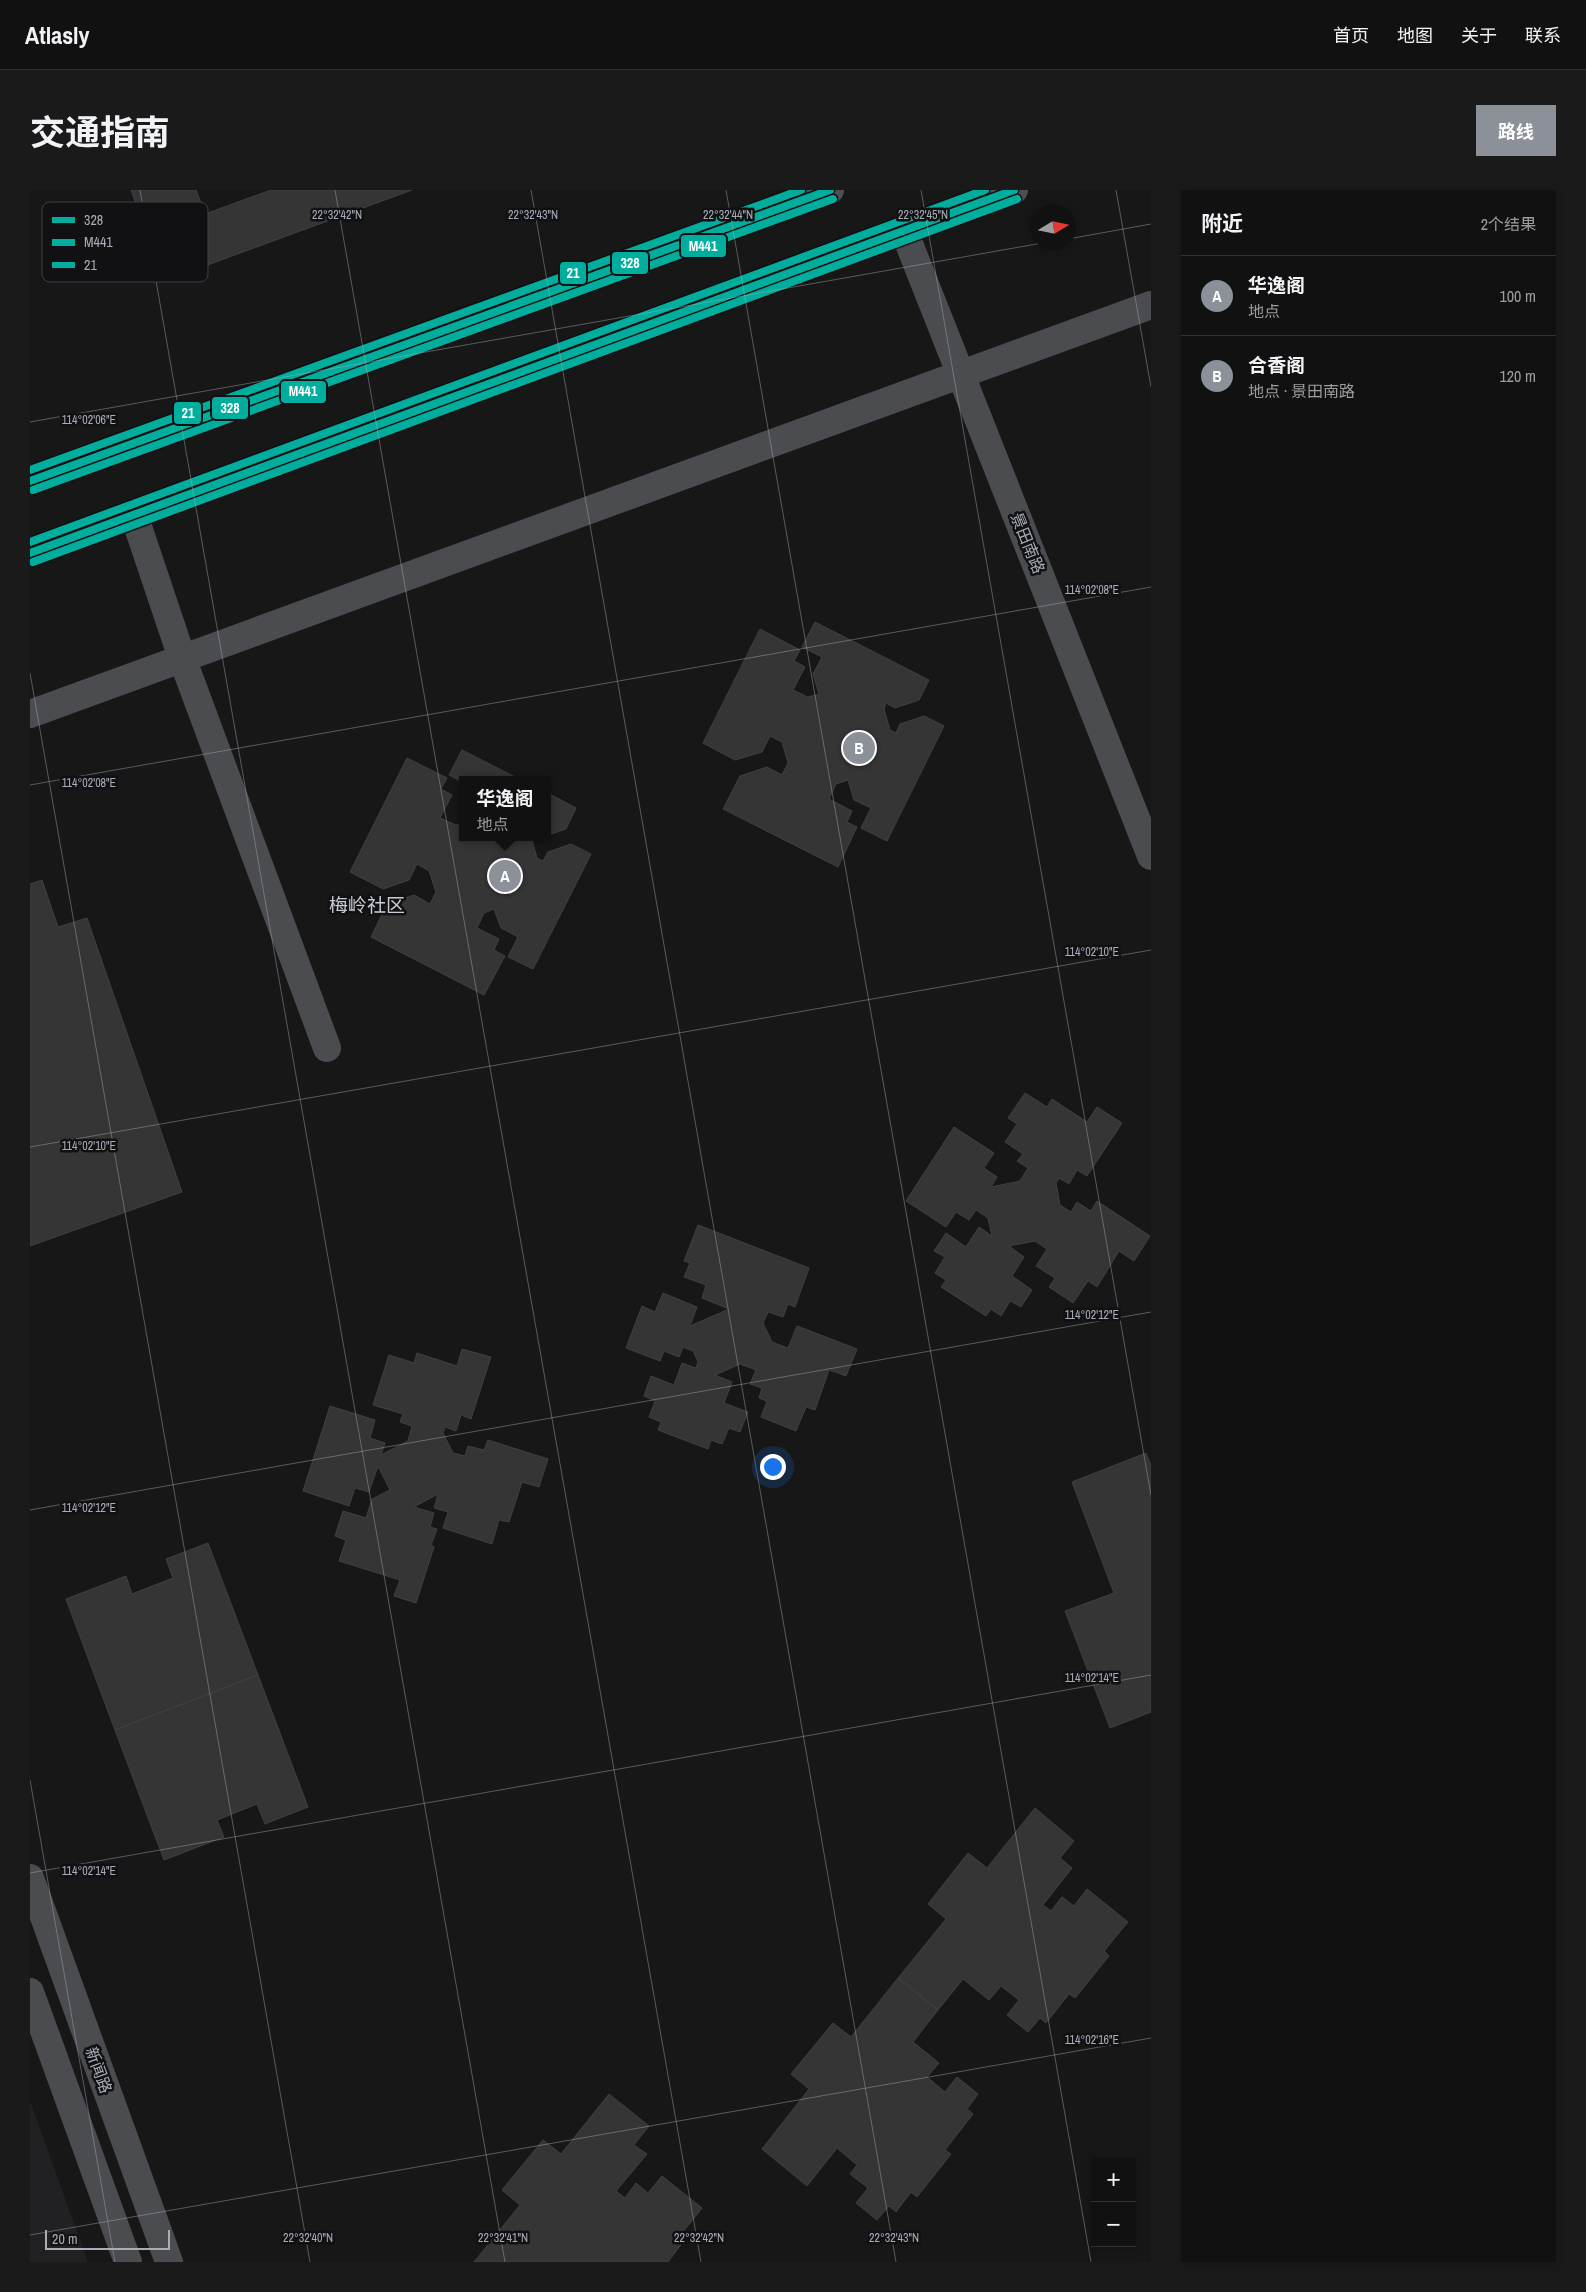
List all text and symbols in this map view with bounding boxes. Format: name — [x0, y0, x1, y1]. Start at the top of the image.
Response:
text: Atlasly — [25, 19, 90, 51]
text: 首页 — [1333, 23, 1369, 48]
text: 地图 — [1397, 23, 1433, 48]
text: 关于 — [1461, 23, 1497, 48]
text: 联系 — [1525, 23, 1561, 48]
button: 路线 — [1476, 105, 1556, 156]
text: 交通指南 — [30, 109, 170, 156]
legend — [42, 202, 208, 282]
north arrow — [1031, 205, 1076, 250]
text: 22°32'42"N — [312, 207, 362, 223]
text: 22°32'43"N — [508, 207, 558, 223]
text: 22°32'44"N — [703, 207, 753, 223]
text: 22°32'45"N — [898, 207, 948, 223]
text: 附近 — [1201, 209, 1243, 238]
text: 328 — [84, 211, 103, 229]
text: 2个结果 — [1481, 213, 1536, 235]
text: M441 — [84, 233, 113, 251]
line badge: M441 — [680, 234, 727, 258]
text: M441 — [689, 237, 718, 255]
line badge: 328 — [611, 251, 649, 275]
text: 328 — [620, 254, 640, 272]
text: 21 — [84, 256, 97, 274]
line badge: 21 — [559, 261, 587, 285]
text: 21 — [567, 264, 580, 282]
text: 华逸阁 — [1248, 272, 1305, 298]
text: A — [1212, 285, 1222, 307]
text: 100 m — [1500, 285, 1536, 307]
text: 地点 — [1248, 300, 1280, 322]
text: 合香阁 — [1248, 352, 1305, 378]
text: B — [1212, 365, 1222, 387]
text: 120 m — [1500, 365, 1536, 387]
line badge: M441 — [280, 380, 327, 404]
text: 地点 · 景田南路 — [1248, 380, 1355, 402]
text: M441 — [289, 382, 318, 400]
line badge: 328 — [211, 396, 249, 420]
text: 328 — [220, 399, 240, 417]
line badge: 21 — [173, 401, 202, 425]
text: 21 — [182, 404, 195, 422]
text: 114°02'06"E — [62, 412, 116, 428]
street label: 景田南路 — [1006, 509, 1050, 577]
text: 114°02'08"E — [1065, 582, 1119, 598]
pin: B — [843, 729, 875, 767]
text: 114°02'08"E — [62, 775, 116, 791]
popup — [459, 776, 551, 841]
text: 华逸阁 — [476, 785, 534, 811]
text: 地点 — [476, 813, 509, 835]
pin: A — [489, 857, 521, 895]
district label: 梅岭社区 — [329, 892, 405, 918]
text: 114°02'10"E — [1065, 944, 1119, 960]
text: 114°02'10"E — [62, 1138, 116, 1154]
text: 114°02'12"E — [1065, 1307, 1119, 1323]
your location — [760, 1454, 786, 1480]
text: 114°02'12"E — [62, 1500, 116, 1516]
text: 114°02'14"E — [1065, 1670, 1119, 1686]
text: 114°02'14"E — [62, 1863, 116, 1879]
text: 114°02'16"E — [1065, 2032, 1119, 2048]
street label: 新闻路 — [80, 2044, 118, 2096]
map controls — [1091, 2157, 1136, 2247]
button: + — [1091, 2157, 1136, 2202]
button: − — [1091, 2202, 1136, 2247]
scale bar — [45, 2227, 170, 2250]
text: 20 m — [52, 2230, 78, 2248]
text: 22°32'40"N — [283, 2230, 333, 2246]
text: 22°32'41"N — [478, 2230, 528, 2246]
text: 22°32'42"N — [674, 2230, 724, 2246]
text: 22°32'43"N — [869, 2230, 919, 2246]

